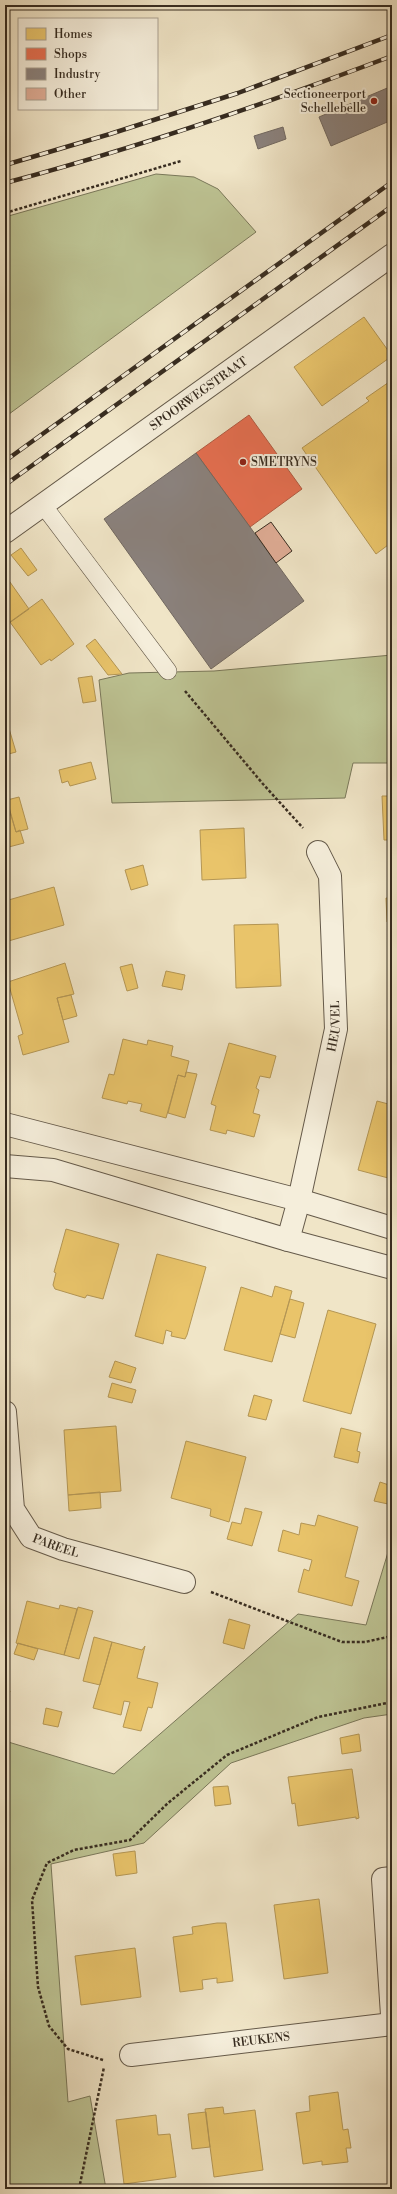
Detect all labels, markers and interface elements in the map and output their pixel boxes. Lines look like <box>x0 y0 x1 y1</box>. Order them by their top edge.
legend <box>18 18 158 110</box>
text: Homes <box>54 27 92 42</box>
text: Shops <box>54 47 87 62</box>
text: Industry <box>54 67 101 82</box>
text: Other <box>54 87 86 102</box>
place label: Sectioneerport Schellebelle <box>284 87 367 116</box>
marker: Sectioneerport Schellebelle <box>369 96 379 106</box>
street label: SPOORWEGSTRAAT <box>147 353 251 434</box>
place label: SMETRYNS <box>251 455 317 470</box>
marker: SMETRYNS <box>238 457 248 467</box>
street label: HEUVEL <box>324 1000 344 1053</box>
street label: PAREEL <box>31 1531 81 1561</box>
street label: REUKENS <box>231 2029 291 2050</box>

